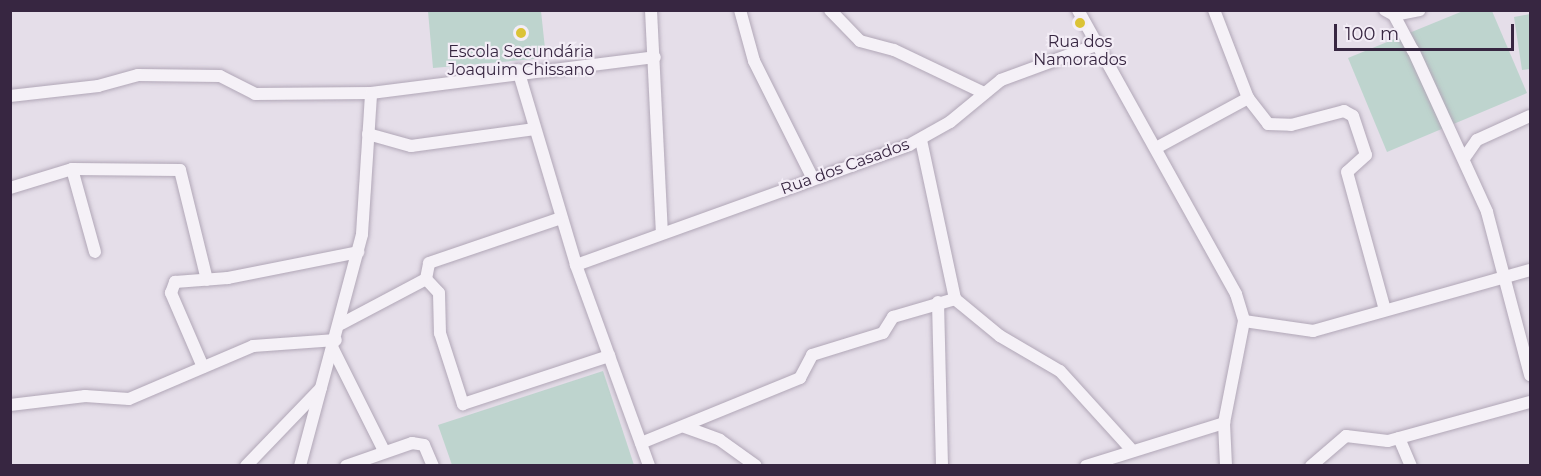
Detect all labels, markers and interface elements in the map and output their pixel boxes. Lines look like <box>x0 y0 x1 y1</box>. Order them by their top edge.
scale bar <box>1337 12 1517 50</box>
marker: Rua dos Namorados <box>1073 16 1087 30</box>
text: 100 m <box>1345 23 1399 45</box>
marker: Escola Secundária Joaquim Chissano <box>514 26 528 40</box>
place label: Rua dos Namorados <box>1033 32 1127 70</box>
place label: Escola Secundária Joaquim Chissano <box>448 42 594 80</box>
street label: Rua dos Casados <box>778 135 912 199</box>

